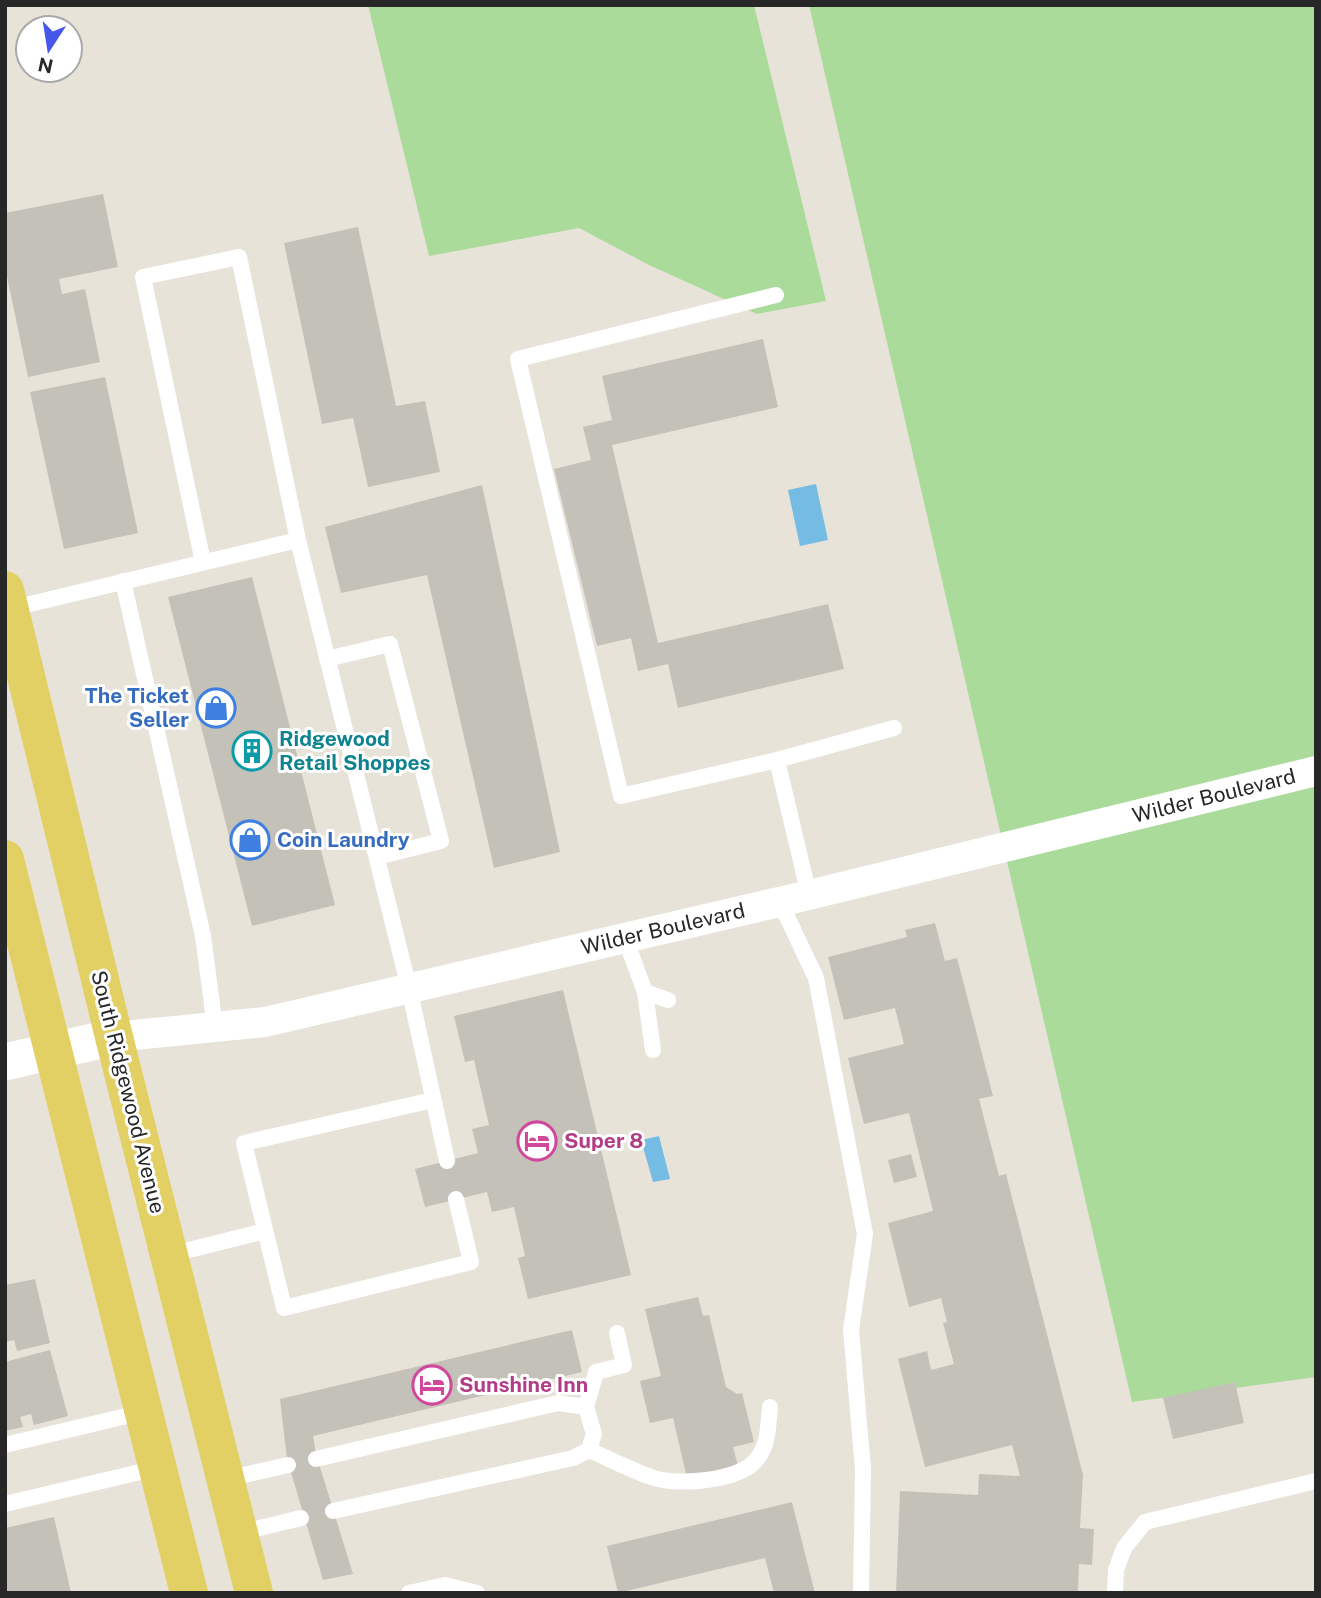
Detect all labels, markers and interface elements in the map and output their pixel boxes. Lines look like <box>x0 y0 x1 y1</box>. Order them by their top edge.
north arrow <box>14 14 84 84</box>
text: N <box>36 53 55 78</box>
place label: The Ticket Seller <box>85 683 189 732</box>
shop icon: The Ticket Seller <box>195 687 237 729</box>
place label: Ridgewood Retail Shoppes <box>279 726 431 775</box>
building icon: Ridgewood Retail Shoppes <box>231 730 273 772</box>
street label: Wilder Boulevard <box>1130 763 1298 828</box>
shop icon: Coin Laundry <box>229 819 271 861</box>
place label: Coin Laundry <box>277 827 410 852</box>
street label: Wilder Boulevard <box>579 898 747 960</box>
street label: South Ridgewood Avenue <box>86 968 171 1216</box>
hotel icon: Super 8 <box>516 1120 558 1162</box>
place label: Super 8 <box>564 1128 643 1153</box>
hotel icon: Sunshine Inn <box>411 1364 453 1406</box>
place label: Sunshine Inn <box>459 1372 588 1397</box>

